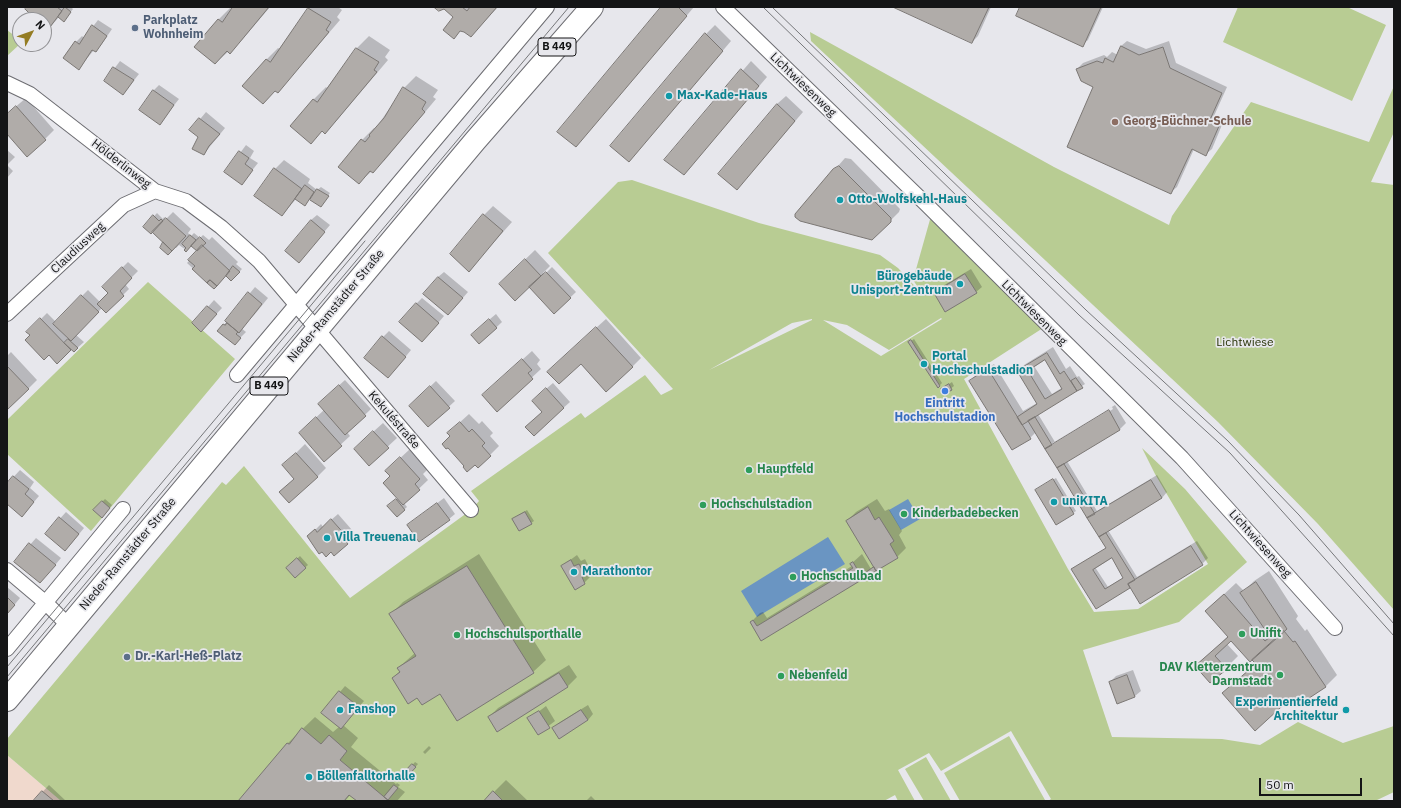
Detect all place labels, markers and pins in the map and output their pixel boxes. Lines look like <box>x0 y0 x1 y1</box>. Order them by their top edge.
place label: Parkplatz Wohnheim <box>143 14 204 42</box>
marker: Parkplatz Wohnheim <box>130 23 140 33</box>
place label: Max-Kade-Haus <box>677 89 768 103</box>
marker: Max-Kade-Haus <box>664 91 674 101</box>
place label: Georg-Büchner-Schule <box>1123 115 1252 129</box>
marker: Georg-Büchner-Schule <box>1110 117 1120 127</box>
place label: Otto-Wolfskehl-Haus <box>848 193 967 207</box>
marker: Otto-Wolfskehl-Haus <box>835 195 845 205</box>
place label: Bürogebäude Unisport-Zentrum <box>851 270 952 298</box>
marker: Bürogebäude Unisport-Zentrum <box>955 279 965 289</box>
place label: Portal Hochschulstadion <box>932 350 1033 378</box>
marker: Portal Hochschulstadion <box>919 359 929 369</box>
marker: Eintritt Hochschulstadion <box>940 386 950 396</box>
place label: Eintritt Hochschulstadion <box>894 397 996 425</box>
place label: Hauptfeld <box>757 463 813 477</box>
marker: Hauptfeld <box>744 465 754 475</box>
place label: uniKITA <box>1062 495 1108 509</box>
marker: uniKITA <box>1049 497 1059 507</box>
place label: Hochschulstadion <box>711 498 812 512</box>
marker: Hochschulstadion <box>698 500 708 510</box>
place label: Kinderbadebecken <box>912 507 1019 521</box>
marker: Kinderbadebecken <box>899 509 909 519</box>
place label: Villa Treuenau <box>335 531 416 545</box>
marker: Villa Treuenau <box>322 533 332 543</box>
place label: Marathontor <box>582 565 652 579</box>
marker: Marathontor <box>569 567 579 577</box>
place label: Hochschulbad <box>801 570 881 584</box>
marker: Hochschulbad <box>788 572 798 582</box>
place label: Unifit <box>1250 627 1281 641</box>
place label: Hochschulsporthalle <box>465 628 582 642</box>
marker: Unifit <box>1237 629 1247 639</box>
marker: Hochschulsporthalle <box>452 630 462 640</box>
place label: Dr.-Karl-Heß-Platz <box>135 650 242 664</box>
marker: Dr.-Karl-Heß-Platz <box>122 652 132 662</box>
place label: DAV Kletterzentrum Darmstadt <box>1159 661 1272 689</box>
place label: Nebenfeld <box>789 669 848 683</box>
marker: DAV Kletterzentrum Darmstadt <box>1275 670 1285 680</box>
marker: Nebenfeld <box>776 671 786 681</box>
place label: Experimentierfeld Architektur <box>1235 696 1338 724</box>
place label: Fanshop <box>348 703 396 717</box>
marker: Fanshop <box>335 705 345 715</box>
marker: Experimentierfeld Architektur <box>1341 705 1351 715</box>
place label: Böllenfalltorhalle <box>317 770 415 784</box>
marker: Böllenfalltorhalle <box>304 772 314 782</box>

